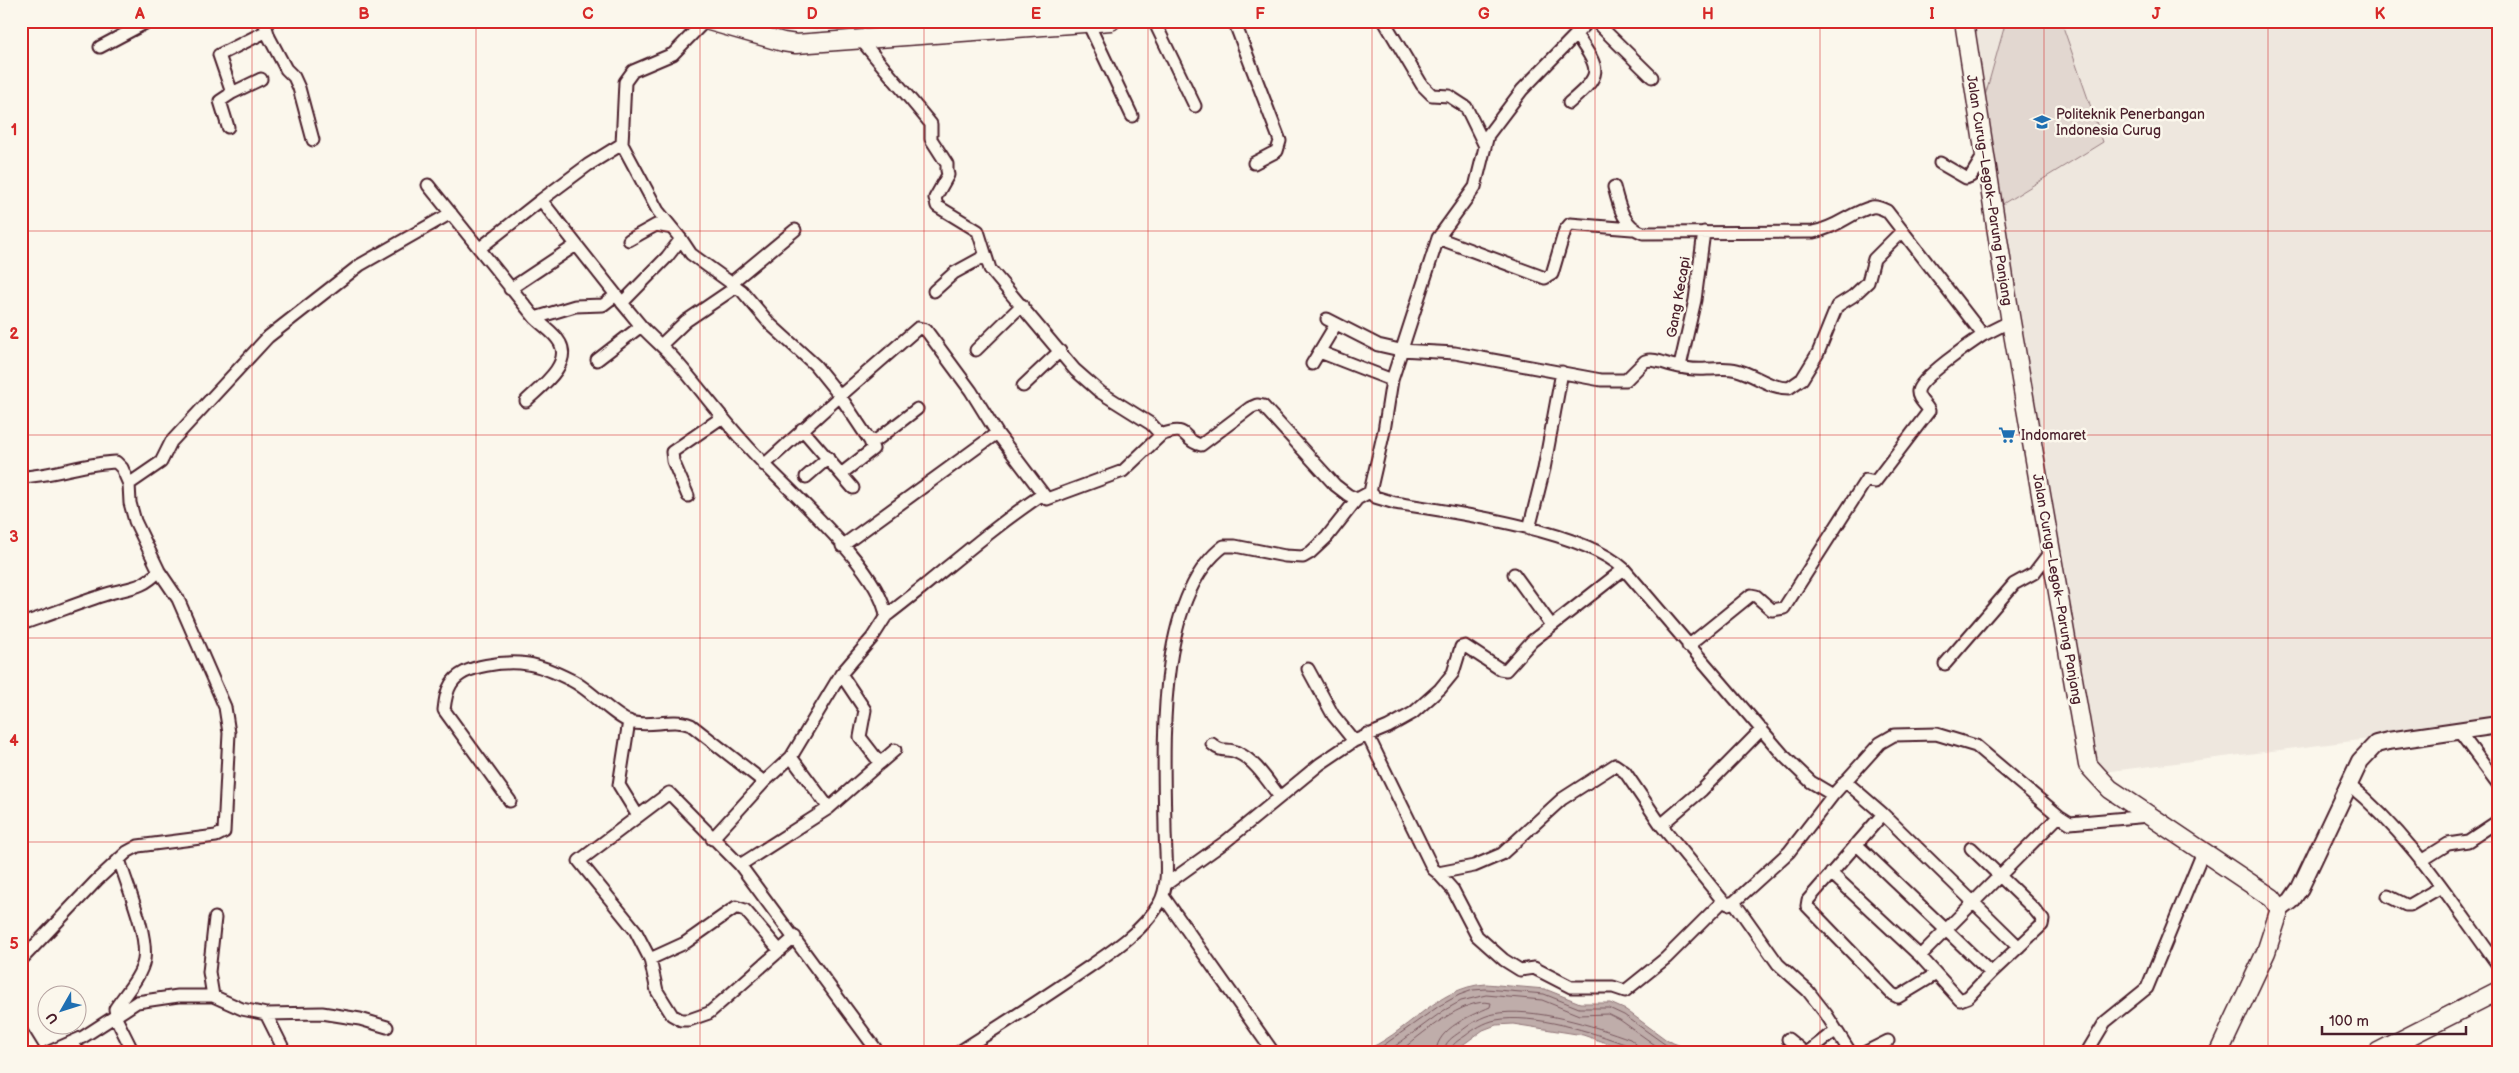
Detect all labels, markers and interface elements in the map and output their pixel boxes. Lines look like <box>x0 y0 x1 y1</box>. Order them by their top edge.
text: A <box>134 5 145 24</box>
text: B <box>358 5 370 24</box>
text: C <box>582 5 594 24</box>
text: D <box>806 5 818 24</box>
text: E <box>1031 5 1041 24</box>
text: F <box>1255 5 1265 24</box>
text: G <box>1478 5 1490 24</box>
text: H <box>1702 5 1714 24</box>
text: I <box>1929 5 1935 24</box>
text: J <box>2152 5 2161 24</box>
text: K <box>2375 5 2386 24</box>
street label: Jalan Curug–Legok–Parung Panjang <box>1963 73 2016 307</box>
place label: Politeknik Penerbangan Indonesia Curug <box>2056 106 2205 139</box>
school or university icon: Politeknik Penerbangan Indonesia Curug <box>2032 112 2052 132</box>
text: 1 <box>11 121 17 140</box>
street label: Gang Kecapi <box>1663 255 1694 339</box>
text: 2 <box>9 325 19 344</box>
supermarket icon: Indomaret <box>1997 425 2017 445</box>
place label: Indomaret <box>2021 427 2087 444</box>
street label: Jalan Curug–Legok–Parung Panjang <box>2029 473 2086 706</box>
text: 3 <box>9 528 19 547</box>
text: 4 <box>9 732 19 751</box>
text: 5 <box>9 935 19 954</box>
north arrow <box>38 986 88 1036</box>
scale bar <box>2322 1003 2465 1035</box>
text: U <box>43 1009 62 1027</box>
text: 100 m <box>2329 1012 2369 1031</box>

